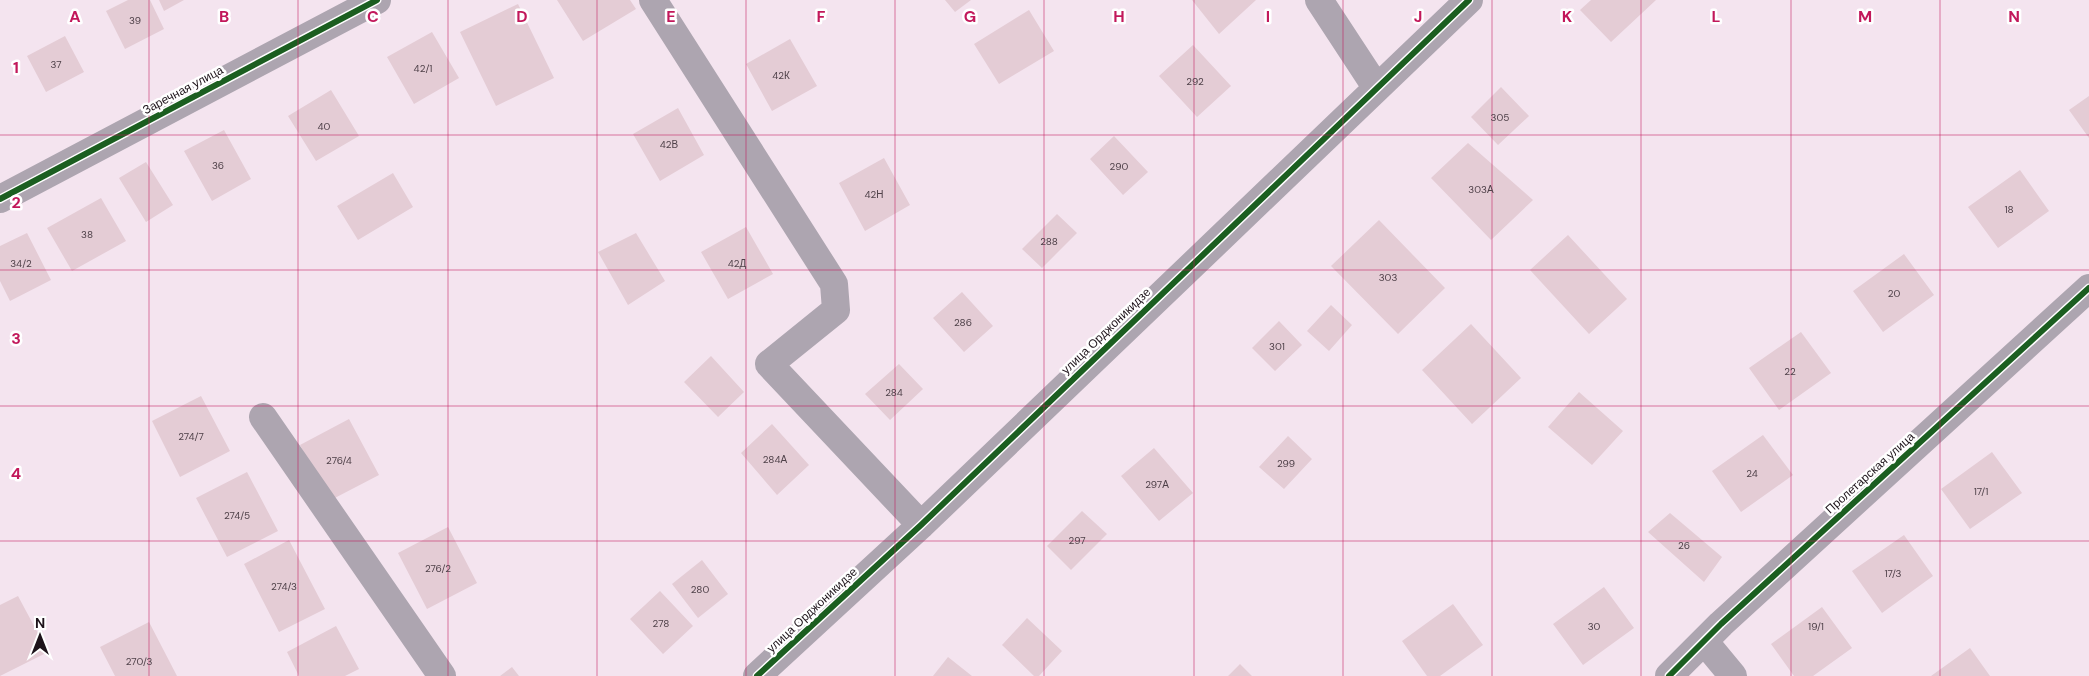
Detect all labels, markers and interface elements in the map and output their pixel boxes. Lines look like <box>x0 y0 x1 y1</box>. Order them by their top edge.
text: A <box>69 6 81 27</box>
text: B <box>219 6 229 27</box>
text: C <box>367 6 379 27</box>
text: D <box>516 6 528 27</box>
text: E <box>666 6 676 27</box>
text: F <box>817 6 826 27</box>
text: G <box>964 6 976 27</box>
text: H <box>1113 6 1125 27</box>
text: I <box>1266 6 1270 27</box>
text: J <box>1414 6 1422 27</box>
text: K <box>1562 6 1573 27</box>
text: L <box>1712 6 1721 27</box>
text: M <box>1858 6 1872 27</box>
text: N <box>2008 6 2020 27</box>
house number: 39 <box>129 14 141 27</box>
text: 1 <box>13 57 19 78</box>
house number: 37 <box>50 58 62 71</box>
street label: Заречная улица <box>140 62 226 118</box>
house number: 42/1 <box>414 62 432 75</box>
house number: 42К <box>772 69 790 82</box>
house number: 292 <box>1186 75 1204 88</box>
house number: 305 <box>1491 111 1509 124</box>
house number: 40 <box>318 120 331 133</box>
house number: 42В <box>660 138 679 151</box>
house number: 36 <box>212 159 224 172</box>
house number: 290 <box>1110 160 1129 173</box>
house number: 303А <box>1468 183 1494 196</box>
house number: 42Н <box>864 188 884 201</box>
text: 2 <box>11 192 21 213</box>
house number: 18 <box>2004 203 2014 216</box>
house number: 38 <box>81 228 93 241</box>
house number: 288 <box>1040 235 1058 248</box>
house number: 34/2 <box>10 257 32 270</box>
house number: 42Д <box>728 257 747 270</box>
house number: 303 <box>1379 271 1397 284</box>
street label: улица Орджоникидзе <box>1058 284 1154 378</box>
house number: 20 <box>1888 287 1900 300</box>
house number: 286 <box>954 316 972 329</box>
text: 3 <box>11 328 21 349</box>
house number: 301 <box>1269 340 1285 353</box>
house number: 22 <box>1784 365 1796 378</box>
house number: 284 <box>885 386 903 399</box>
street label: Пролетарская улица <box>1822 429 1918 517</box>
house number: 274/7 <box>178 430 204 443</box>
house number: 284А <box>763 453 788 466</box>
house number: 276/4 <box>326 454 352 467</box>
house number: 299 <box>1277 457 1295 470</box>
text: 4 <box>11 463 21 484</box>
house number: 24 <box>1746 467 1758 480</box>
house number: 297А <box>1145 478 1169 491</box>
house number: 17/1 <box>1974 485 1988 498</box>
house number: 274/5 <box>224 509 250 522</box>
house number: 297 <box>1068 534 1086 547</box>
house number: 26 <box>1678 539 1690 552</box>
house number: 276/2 <box>425 562 451 575</box>
street label: улица Орджоникидзе <box>763 564 861 656</box>
house number: 17/3 <box>1884 567 1902 580</box>
house number: 274/3 <box>271 580 297 593</box>
house number: 280 <box>691 583 709 596</box>
north arrow <box>15 611 65 661</box>
text: N <box>35 614 45 632</box>
house number: 278 <box>653 617 669 630</box>
house number: 30 <box>1588 620 1601 633</box>
house number: 19/1 <box>1808 620 1824 633</box>
house number: 270/3 <box>126 655 152 668</box>

